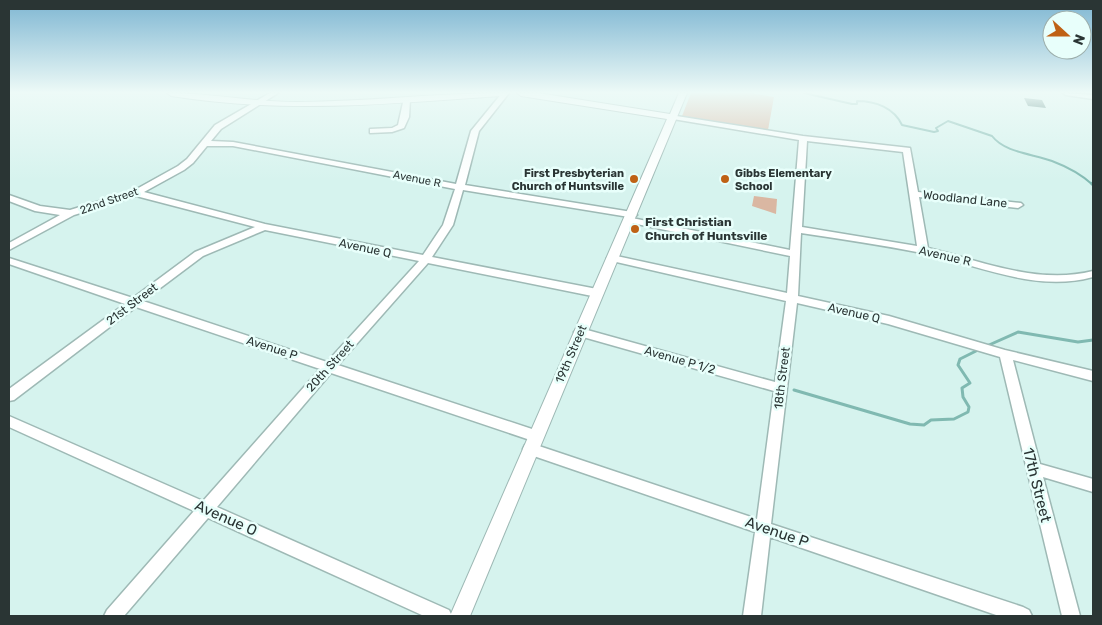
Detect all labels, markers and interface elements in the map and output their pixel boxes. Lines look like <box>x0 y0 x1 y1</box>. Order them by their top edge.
north arrow <box>1042 10 1092 60</box>
text: N <box>1069 32 1088 47</box>
place label: First Presbyterian Church of Huntsville <box>512 167 624 193</box>
place label: Gibbs Elementary School <box>735 167 832 193</box>
street label: Avenue R <box>392 168 442 190</box>
marker: First Presbyterian Church of Huntsville <box>628 173 640 185</box>
marker: Gibbs Elementary School <box>719 173 731 185</box>
street label: 22nd Street <box>78 185 140 217</box>
street label: Woodland Lane <box>922 188 1008 210</box>
place label: First Christian Church of Huntsville <box>645 215 768 243</box>
marker: First Christian Church of Huntsville <box>629 223 641 235</box>
street label: Avenue Q <box>338 236 392 260</box>
street label: Avenue R <box>918 243 972 269</box>
street label: 21st Street <box>104 280 161 328</box>
street label: Avenue Q <box>827 300 881 326</box>
street label: 19th Street <box>552 323 590 385</box>
street label: Avenue P <box>245 333 299 363</box>
street label: 20th Street <box>303 337 357 395</box>
street label: Avenue P 1/2 <box>643 343 717 377</box>
street label: 18th Street <box>771 346 793 410</box>
street label: 17th Street <box>1019 446 1055 524</box>
street label: Avenue O <box>192 496 260 540</box>
street label: Avenue P <box>743 513 811 551</box>

